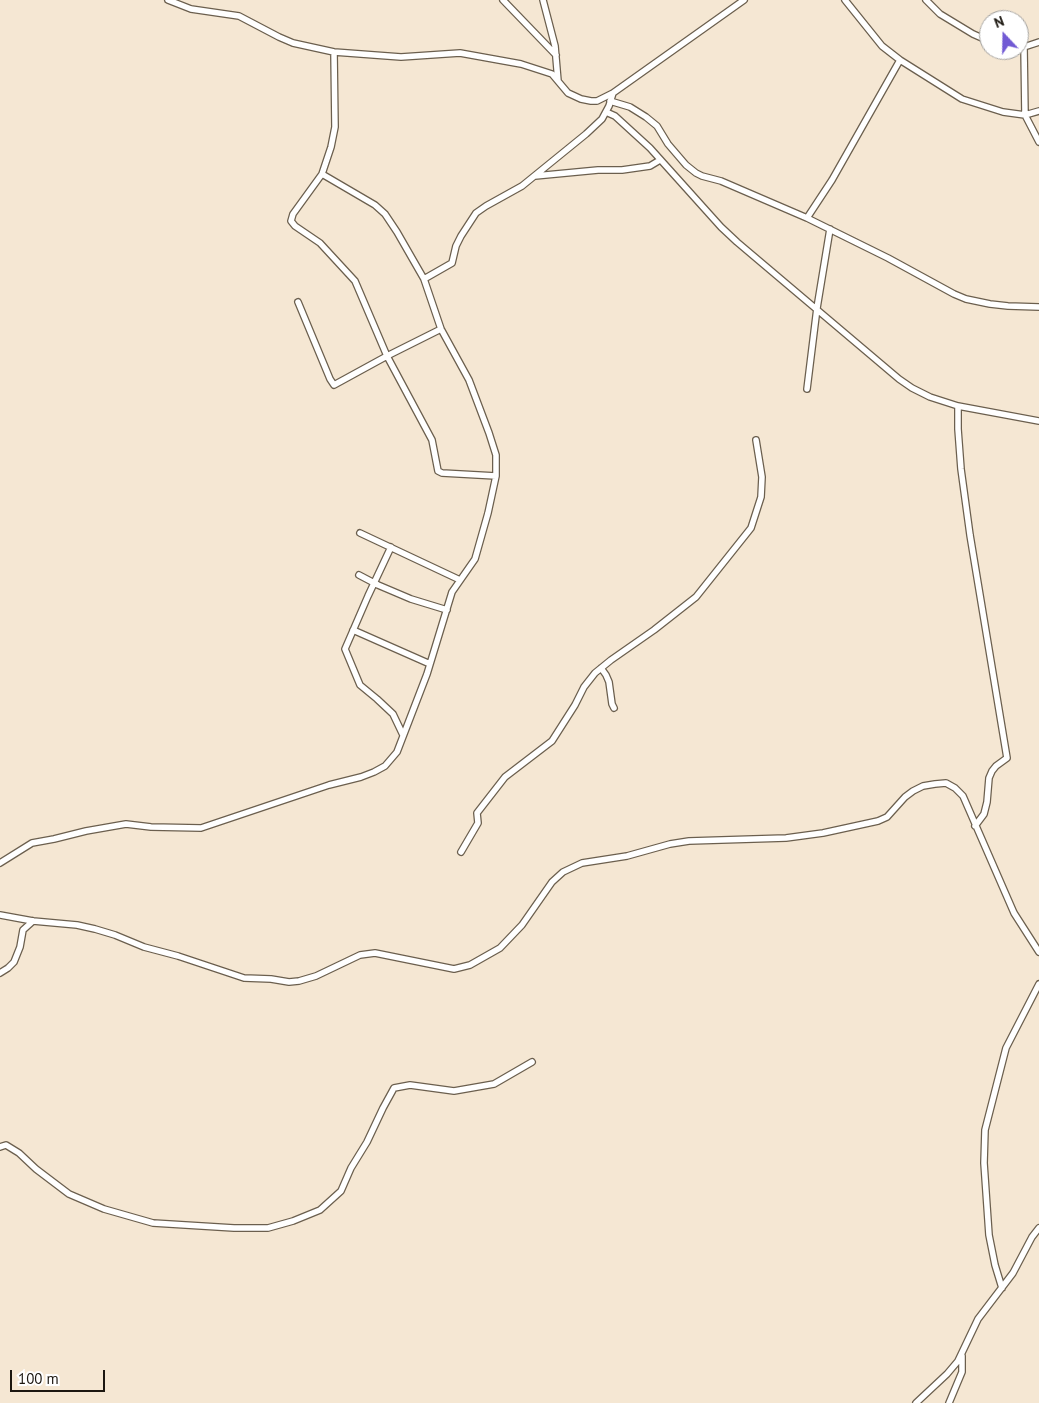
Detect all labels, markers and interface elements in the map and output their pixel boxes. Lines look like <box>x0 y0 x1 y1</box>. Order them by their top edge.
north arrow <box>979 10 1029 60</box>
text: N <box>991 12 1006 32</box>
scale bar <box>12 1360 108 1392</box>
text: 100 m <box>18 1369 59 1388</box>

